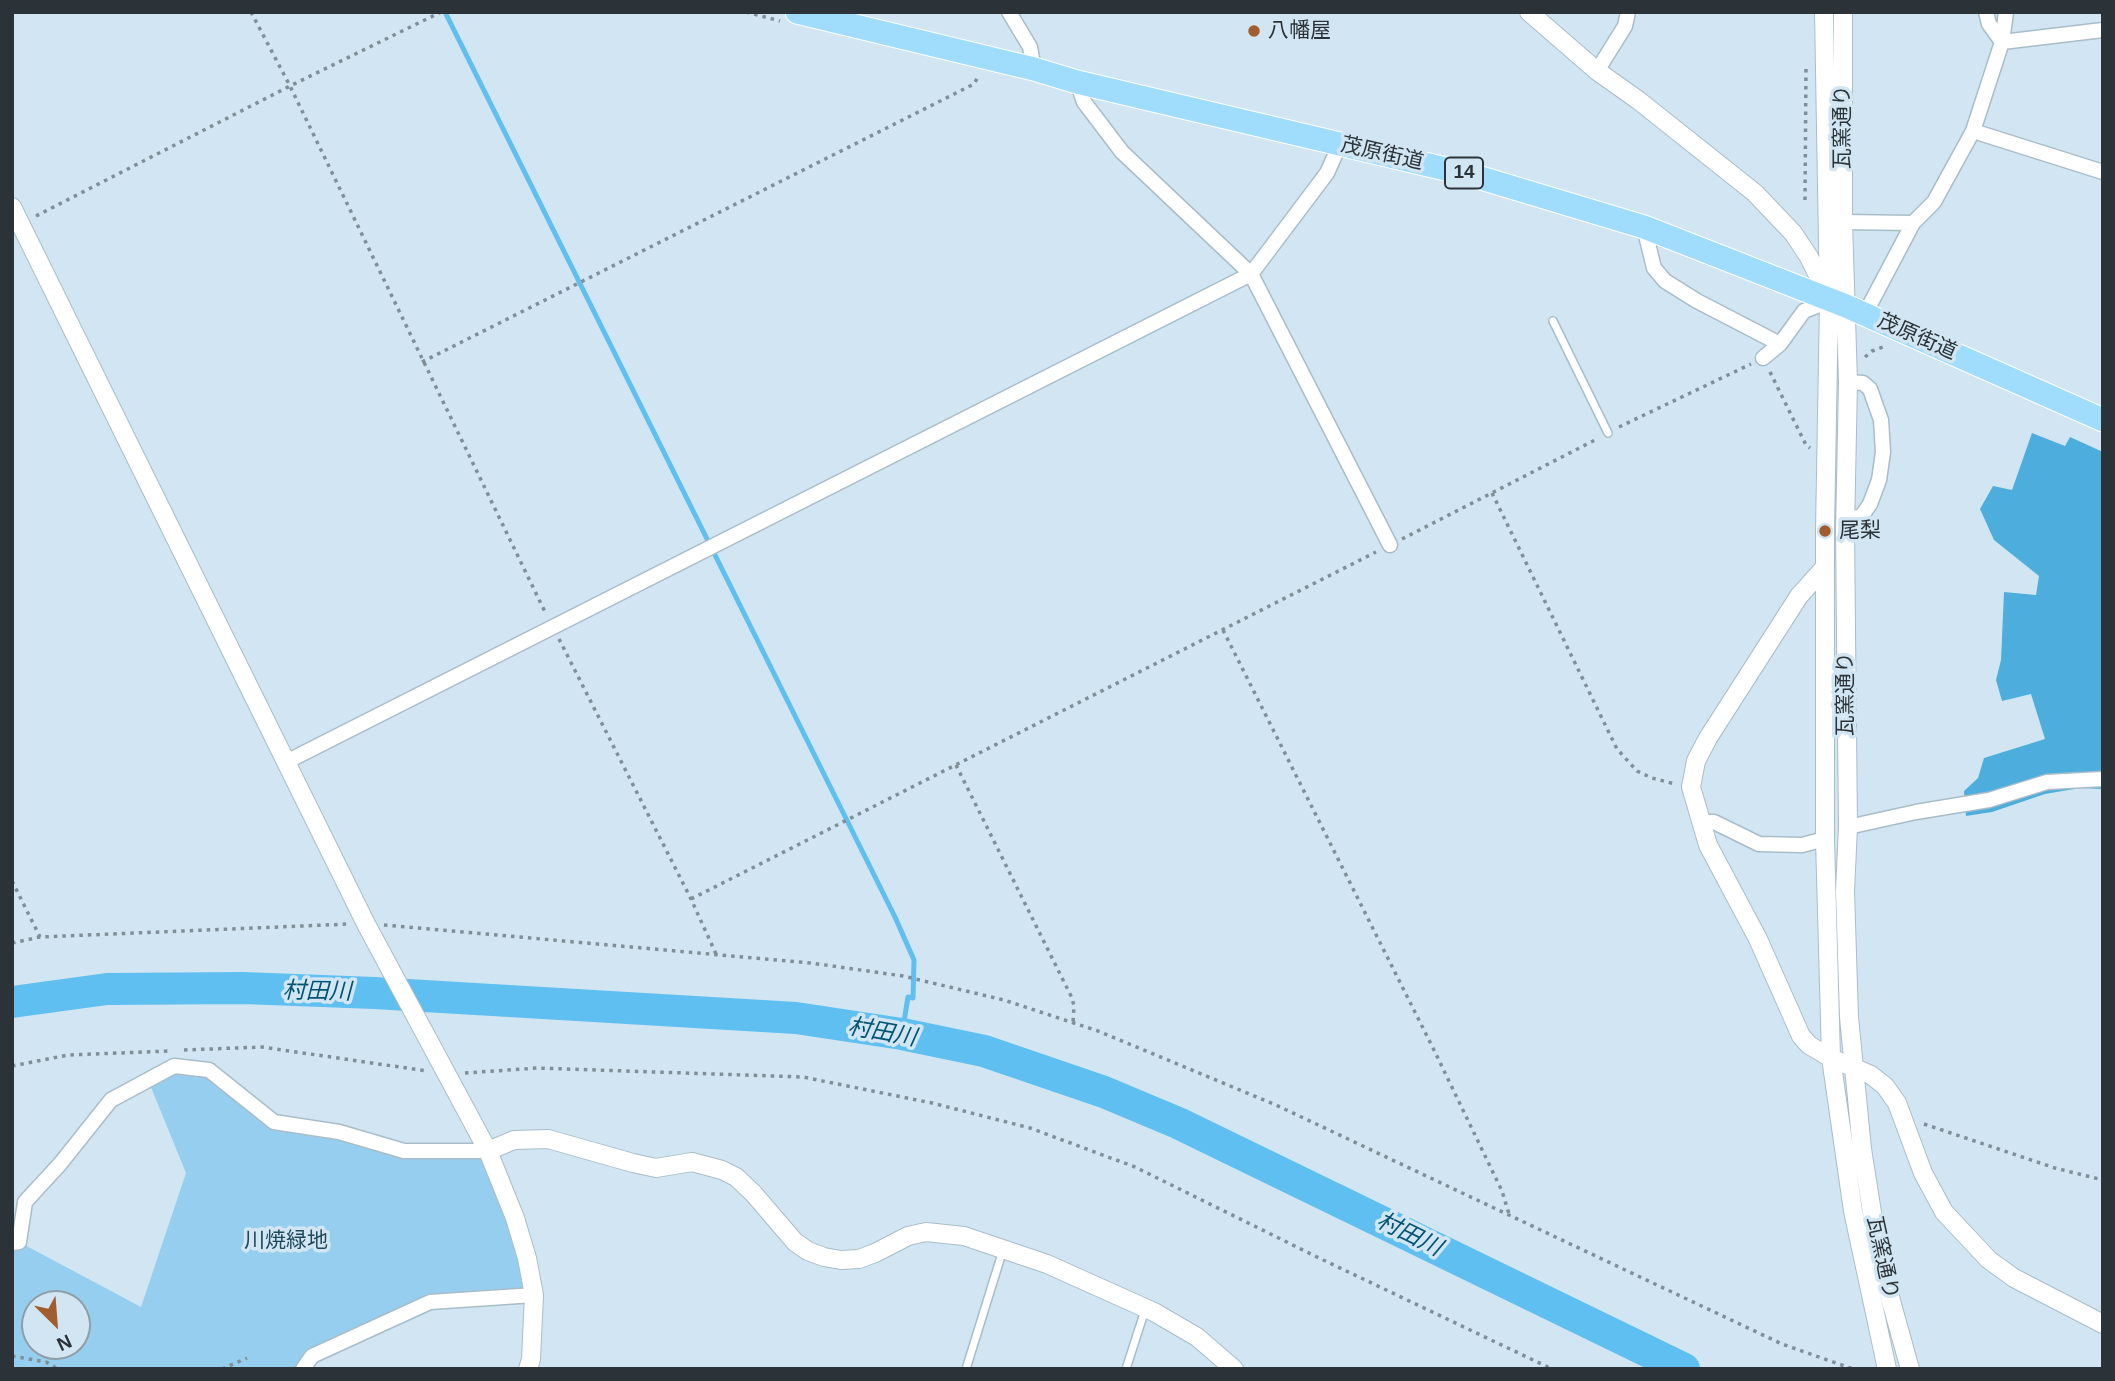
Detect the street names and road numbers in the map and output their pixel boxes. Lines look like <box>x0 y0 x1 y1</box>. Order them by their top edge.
street label: 瓦窯通り <box>1830 85 1856 169</box>
street label: 茂原街道 <box>1338 132 1426 176</box>
road number: 14 <box>1445 158 1483 188</box>
street label: 茂原街道 <box>1874 308 1960 366</box>
street label: 瓦窯通り <box>1833 652 1859 736</box>
street label: 瓦窯通り <box>1861 1214 1903 1302</box>

